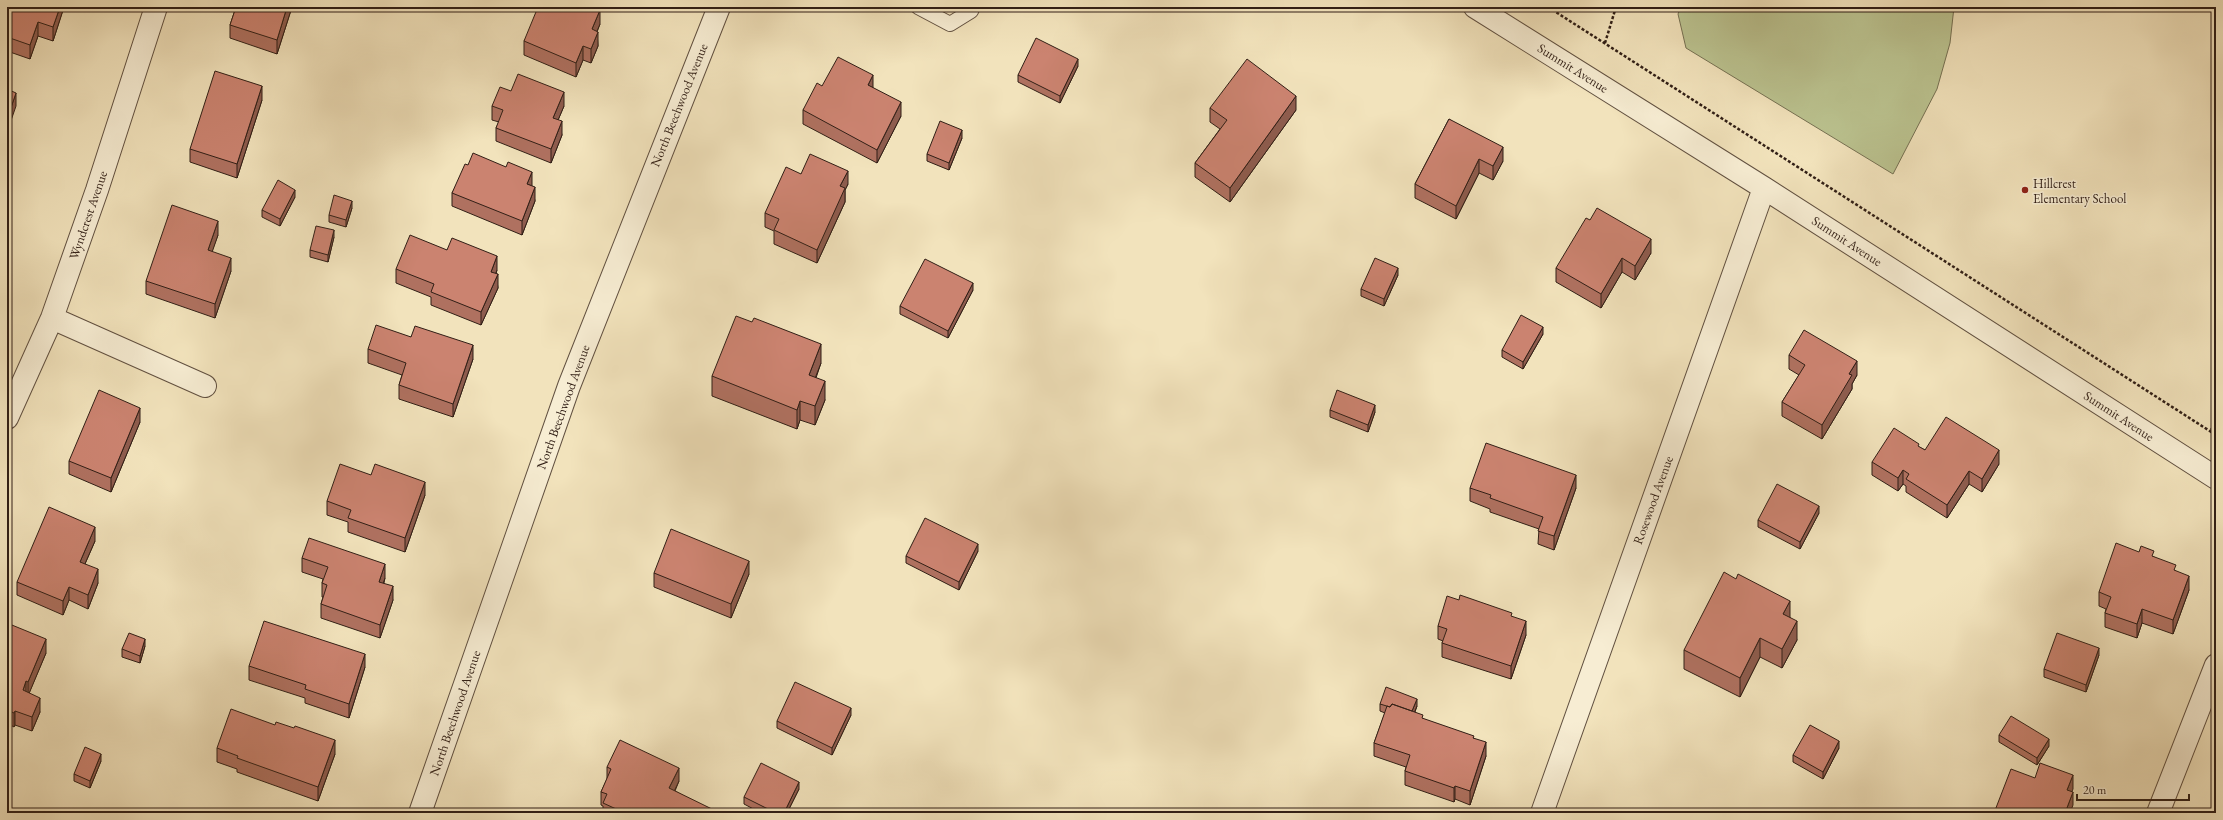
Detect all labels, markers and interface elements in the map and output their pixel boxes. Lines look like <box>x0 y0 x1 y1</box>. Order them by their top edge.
street label: Summit Avenue <box>1534 40 1612 96</box>
street label: North Beechwood Avenue <box>646 41 712 169</box>
street label: Wyndcrest Avenue <box>65 169 111 261</box>
place label: Hillcrest Elementary School <box>2033 175 2126 207</box>
marker: Hillcrest Elementary School <box>2020 185 2030 195</box>
street label: Summit Avenue <box>1809 212 1885 270</box>
street label: North Beechwood Avenue <box>533 342 593 472</box>
street label: Summit Avenue <box>2081 387 2157 445</box>
street label: Rosewood Avenue <box>1629 453 1677 547</box>
street label: North Beechwood Avenue <box>426 648 484 778</box>
scale bar <box>2077 776 2189 802</box>
text: 20 m <box>2083 782 2107 798</box>

